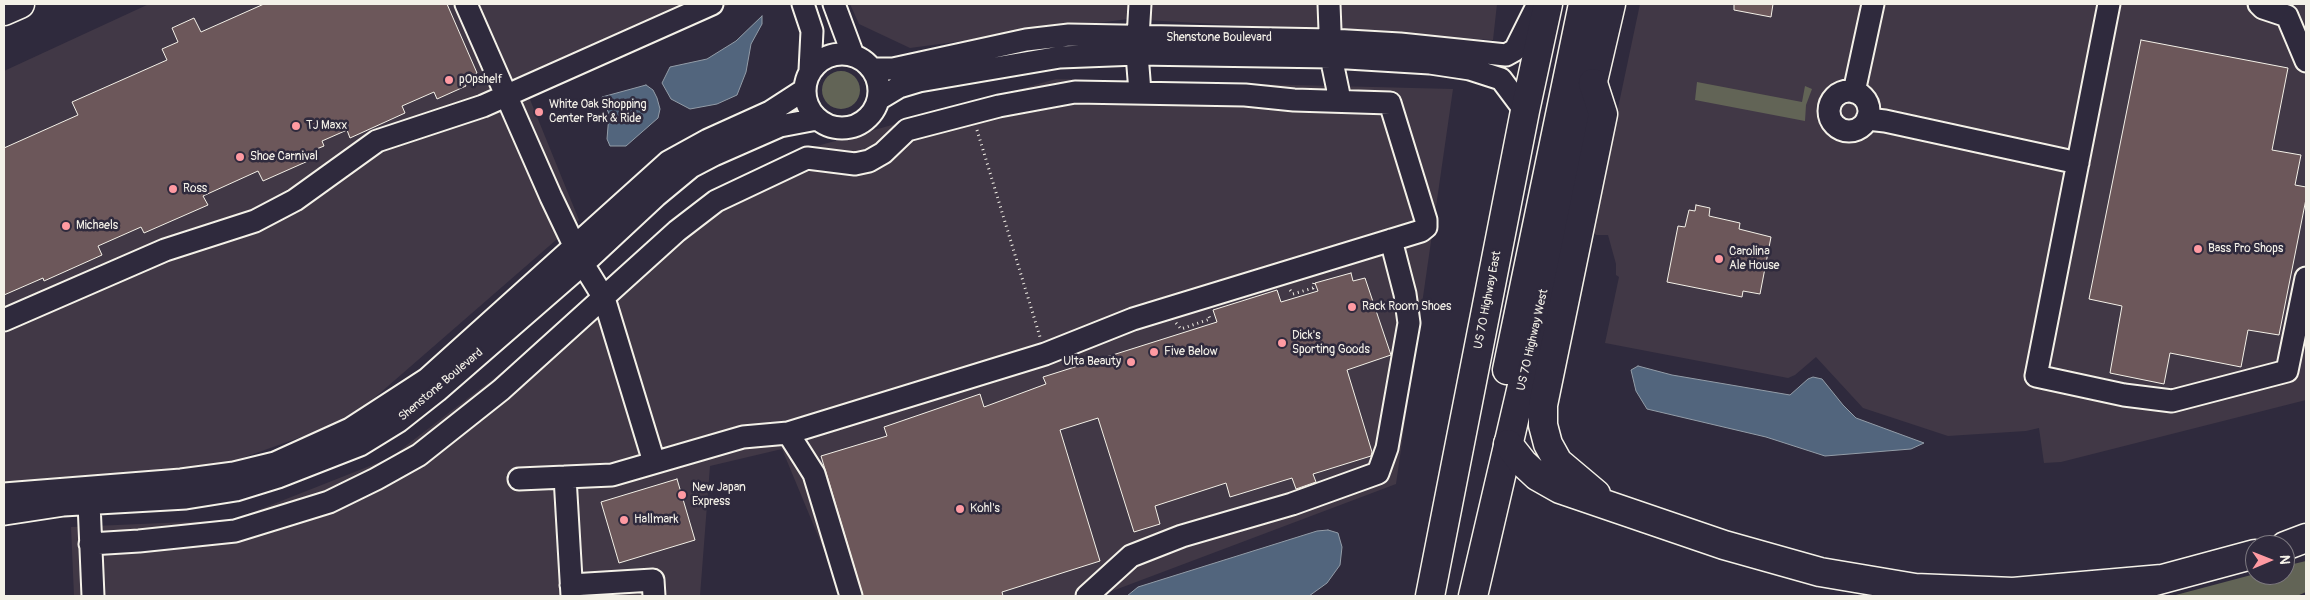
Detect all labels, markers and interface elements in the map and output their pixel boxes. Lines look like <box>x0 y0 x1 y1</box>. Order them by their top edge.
street label: Shenstone Boulevard <box>1166 31 1272 45</box>
place label: pOpshelf <box>459 73 503 87</box>
marker: pOpshelf <box>443 74 455 86</box>
place label: White Oak Shopping Center Park & Ride <box>549 98 647 126</box>
marker: White Oak Shopping Center Park & Ride <box>533 106 545 118</box>
place label: TJ Maxx <box>306 119 347 133</box>
marker: TJ Maxx <box>290 120 302 132</box>
place label: Shoe Carnival <box>250 150 318 164</box>
marker: Shoe Carnival <box>234 151 246 163</box>
place label: Ross <box>183 182 207 196</box>
marker: Ross <box>167 183 179 195</box>
place label: Michaels <box>76 219 118 233</box>
marker: Michaels <box>60 220 72 232</box>
place label: Bass Pro Shops <box>2208 242 2283 256</box>
marker: Bass Pro Shops <box>2192 243 2204 255</box>
place label: Carolina Ale House <box>1729 245 1780 273</box>
street label: US 70 Highway East <box>1471 250 1505 350</box>
marker: Carolina Ale House <box>1713 253 1725 265</box>
street label: US 70 Highway West <box>1514 288 1552 392</box>
place label: Rack Room Shoes <box>1362 300 1451 314</box>
marker: Rack Room Shoes <box>1346 301 1358 313</box>
place label: Dick's Sporting Goods <box>1292 329 1370 357</box>
marker: Dick's Sporting Goods <box>1276 337 1288 349</box>
place label: Five Below <box>1164 345 1218 359</box>
street label: Shenstone Boulevard <box>396 346 486 424</box>
marker: Five Below <box>1148 346 1160 358</box>
place label: Ulta Beauty <box>1063 355 1121 369</box>
marker: Ulta Beauty <box>1125 356 1137 368</box>
place label: New Japan Express <box>692 481 746 509</box>
marker: New Japan Express <box>676 489 688 501</box>
place label: Kohl's <box>970 502 1000 516</box>
marker: Kohl's <box>954 503 966 515</box>
place label: Hallmark <box>634 513 678 527</box>
marker: Hallmark <box>618 514 630 526</box>
north arrow <box>2245 535 2295 585</box>
text: N <box>2276 555 2293 565</box>

